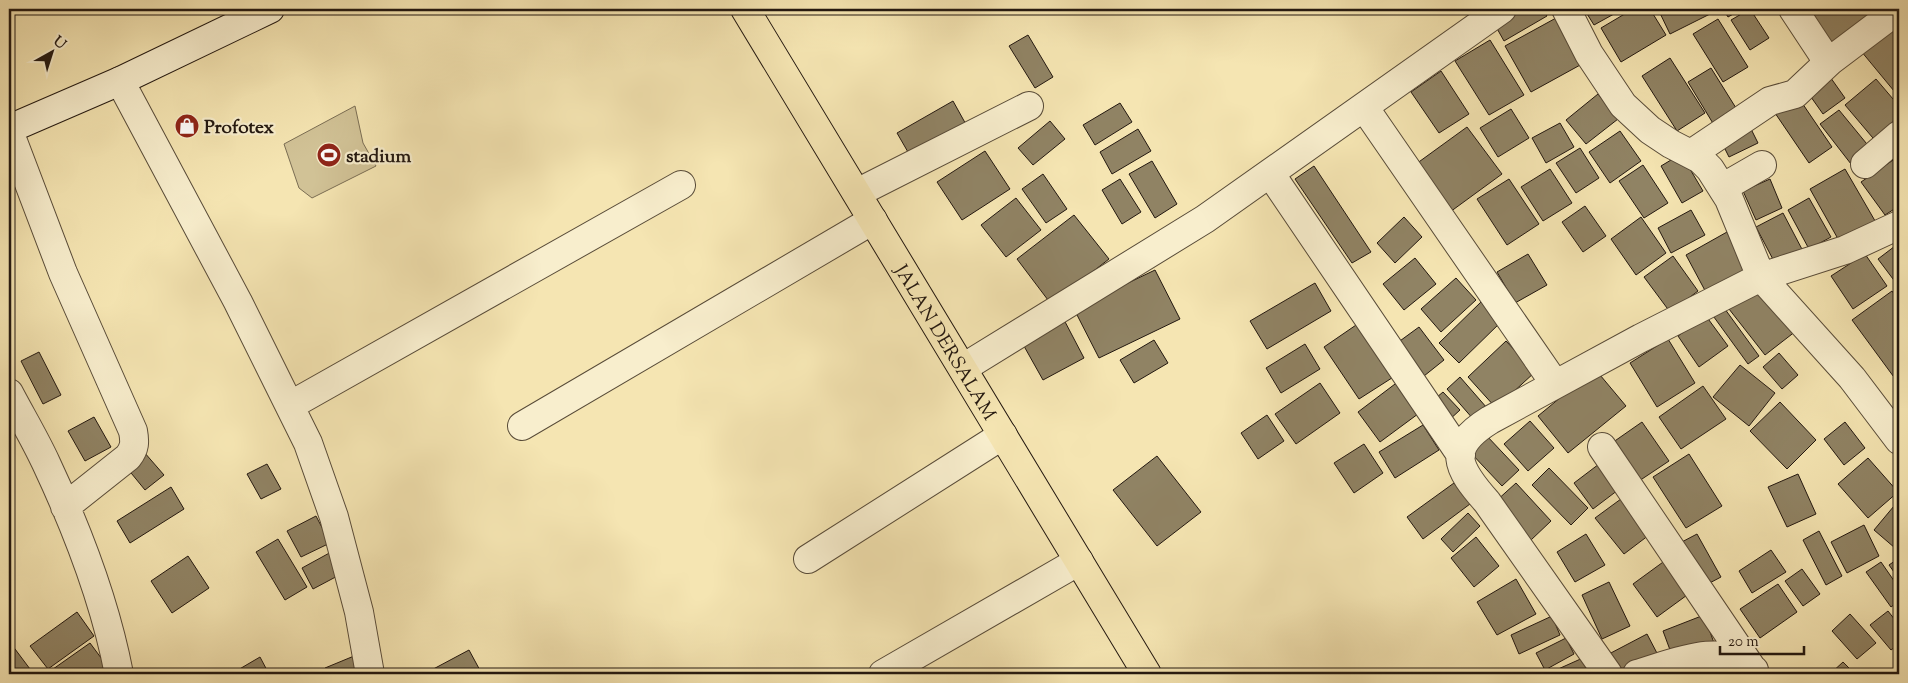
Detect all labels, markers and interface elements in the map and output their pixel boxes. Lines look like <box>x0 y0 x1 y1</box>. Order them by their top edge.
north arrow <box>28 28 78 78</box>
text: U <box>48 32 70 55</box>
shop icon: Profotex <box>174 113 200 139</box>
place label: Profotex <box>204 115 275 142</box>
sports icon: stadium <box>316 142 342 168</box>
place label: stadium <box>346 144 411 171</box>
street label: JALAN DERSALAM <box>886 259 1002 427</box>
scale bar <box>1720 623 1804 655</box>
text: 20 m <box>1728 632 1759 653</box>

